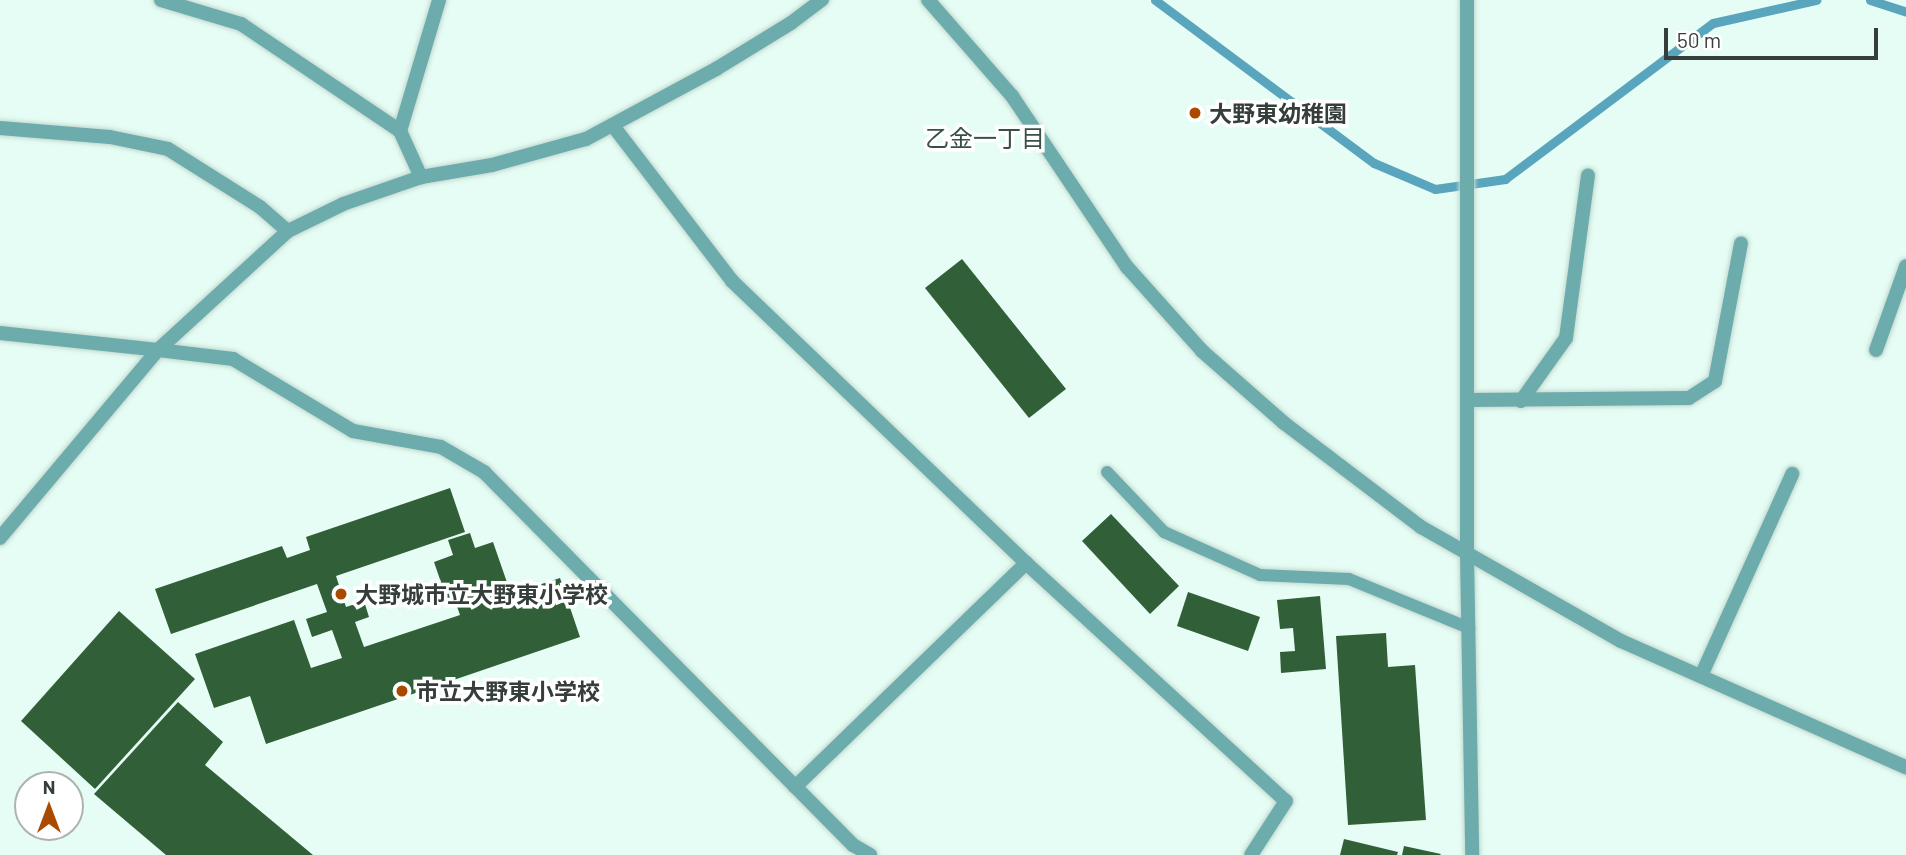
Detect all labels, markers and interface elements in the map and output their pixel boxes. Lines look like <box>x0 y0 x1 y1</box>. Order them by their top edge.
scale bar <box>1668 14 1882 58</box>
text: 50 m <box>1677 27 1721 52</box>
place label: 大野東幼稚園 <box>1209 99 1347 127</box>
marker: 大野東幼稚園 <box>1187 105 1203 121</box>
district label: 乙金一丁目 <box>925 124 1045 152</box>
place label: 大野城市立大野東小学校 <box>355 580 608 608</box>
marker: 大野城市立大野東小学校 <box>333 586 349 602</box>
place label: 市立大野東小学校 <box>416 677 600 705</box>
marker: 市立大野東小学校 <box>394 683 410 699</box>
north arrow <box>14 771 84 841</box>
text: N <box>43 775 55 798</box>

